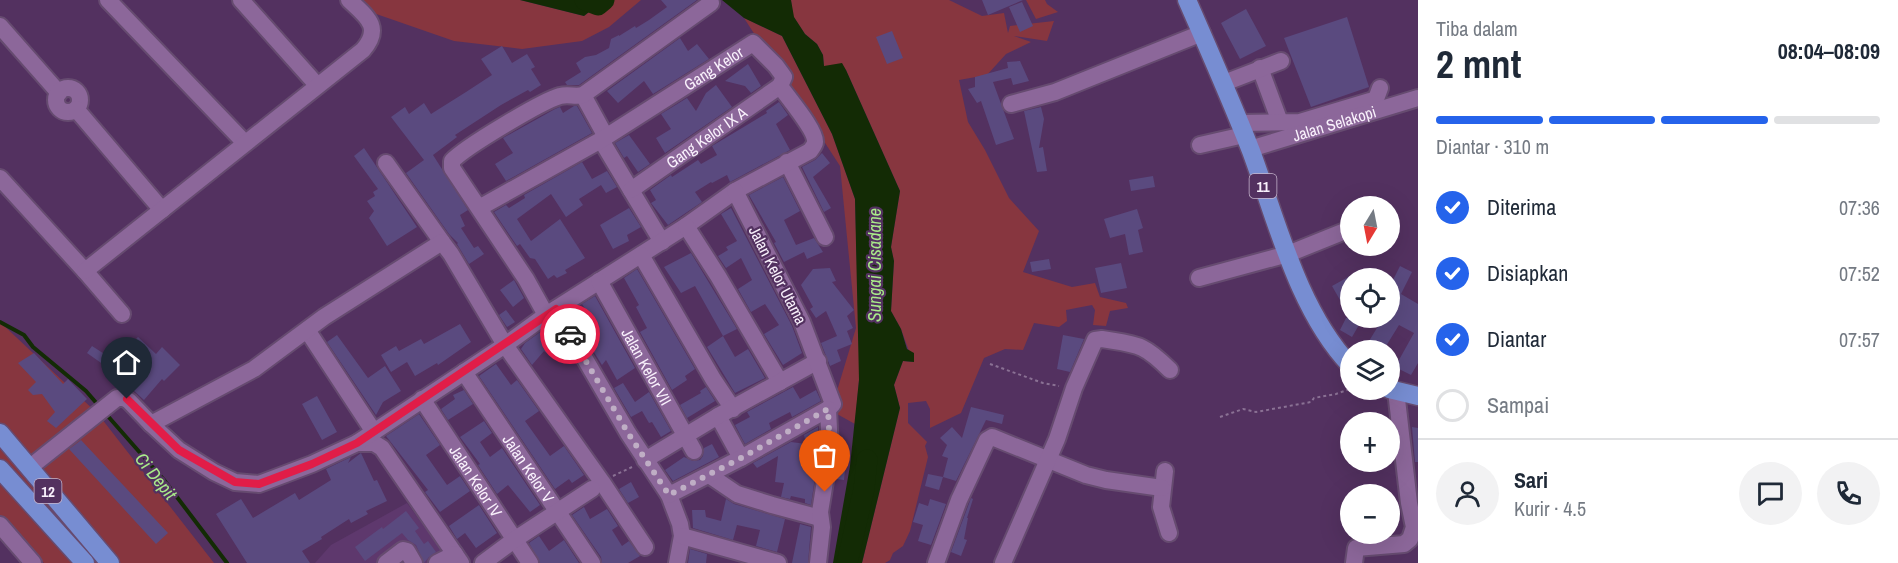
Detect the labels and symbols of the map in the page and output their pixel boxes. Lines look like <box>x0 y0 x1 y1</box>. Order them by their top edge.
street label: Gang Kelor <box>679 41 748 95</box>
street label: Jalan Selakopi <box>1290 100 1379 146</box>
street label: Gang Kelor IX A <box>662 101 752 173</box>
road number: 11 <box>1250 174 1276 198</box>
north arrow <box>1340 196 1400 256</box>
water label: Sungai Cisadane <box>862 208 887 322</box>
street label: Jalan Kelor Utama <box>744 222 813 329</box>
courier <box>540 304 600 364</box>
street label: Jalan Kelor VII <box>616 324 677 409</box>
pin <box>101 337 152 399</box>
street label: Jalan Kelor V <box>498 430 560 507</box>
pin <box>799 430 850 492</box>
street label: Jalan Kelor IV <box>444 441 508 521</box>
water label: Ci Depit <box>129 447 183 506</box>
road number: 12 <box>34 479 62 503</box>

